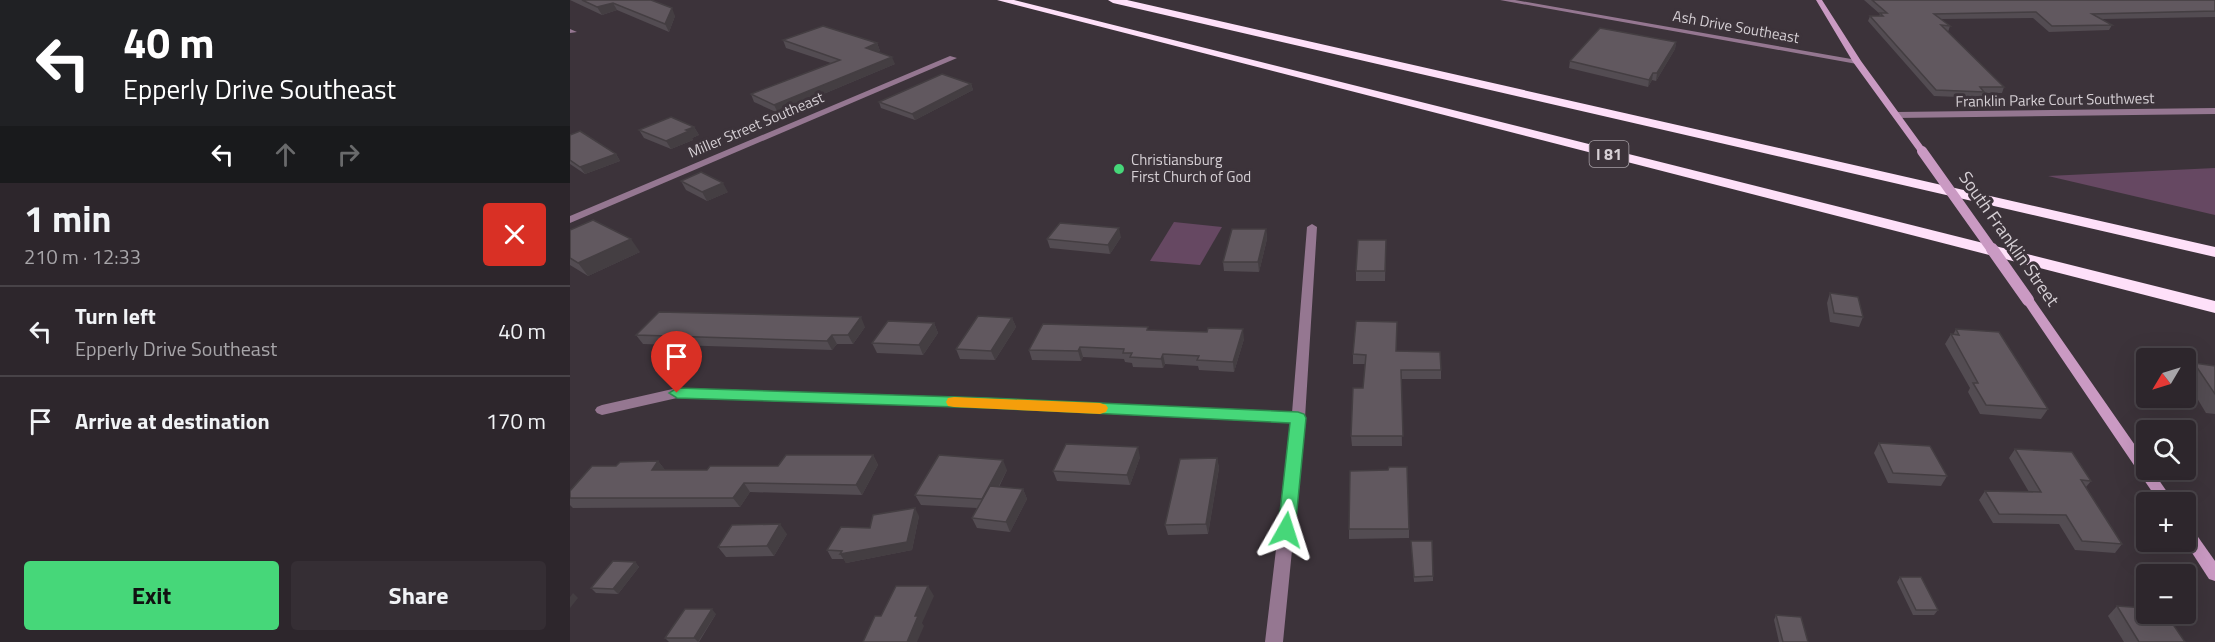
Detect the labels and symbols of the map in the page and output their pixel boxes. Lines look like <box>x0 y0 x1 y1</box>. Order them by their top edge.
street label: Ash Drive Southeast <box>1671 4 1802 49</box>
street label: Miller Street Southeast <box>684 85 828 164</box>
street label: Franklin Parke Court Southwest <box>1955 86 2155 113</box>
road number: I 81 <box>1590 141 1628 167</box>
place label: Christiansburg First Church of God <box>1131 148 1251 188</box>
marker: Christiansburg First Church of God <box>1112 162 1126 176</box>
street label: South Franklin Street <box>1953 166 2067 312</box>
pin <box>651 331 702 393</box>
north arrow <box>2136 348 2196 408</box>
position arrow <box>1254 498 1318 562</box>

